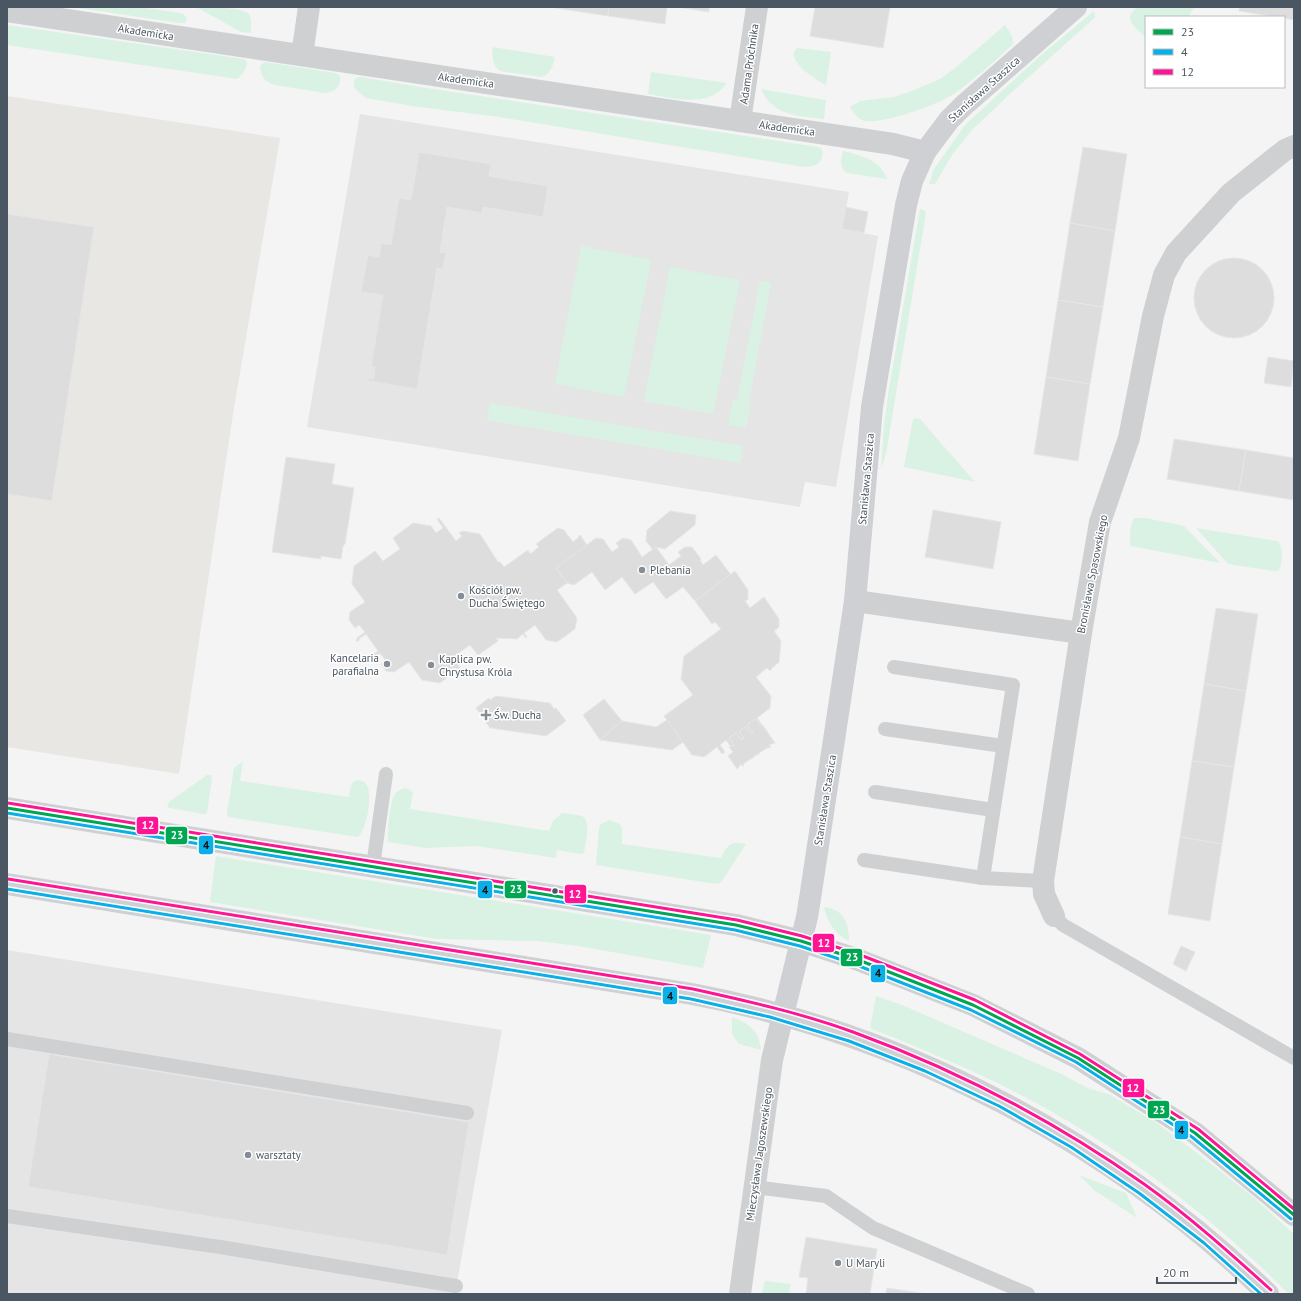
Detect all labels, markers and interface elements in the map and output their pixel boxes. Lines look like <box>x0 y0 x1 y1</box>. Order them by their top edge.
legend <box>1145 16 1285 88</box>
street label: Akademicka <box>117 21 175 43</box>
street label: Adama Próchnika <box>736 23 762 105</box>
text: 23 <box>1181 24 1194 39</box>
text: 4 <box>1181 44 1188 59</box>
street label: Stanisława Staszica <box>945 53 1023 125</box>
text: 12 <box>1181 64 1194 79</box>
street label: Akademicka <box>437 69 495 91</box>
street label: Akademicka <box>758 117 816 139</box>
street label: Stanisława Staszica <box>855 433 877 525</box>
street label: Bronisława Spasowskiego <box>1074 513 1110 635</box>
place label: Plebania <box>650 563 691 577</box>
marker: Plebania <box>637 565 647 575</box>
place label: Kościół pw. Ducha Świętego <box>469 583 545 610</box>
marker: Kościół pw. Ducha Świętego <box>456 591 466 601</box>
place label: Kancelaria parafialna <box>330 651 379 678</box>
place label: Kaplica pw. Chrystusa Króla <box>439 652 512 679</box>
marker: Kancelaria parafialna <box>382 659 392 669</box>
marker: Kaplica pw. Chrystusa Króla <box>426 660 436 670</box>
place label: Św. Ducha <box>494 708 541 722</box>
marker: Św. Ducha <box>481 710 491 720</box>
street label: Stanisława Staszica <box>811 754 839 846</box>
line badge: 12 <box>136 816 159 835</box>
text: 12 <box>142 818 154 832</box>
line badge: 23 <box>165 826 188 845</box>
text: 23 <box>171 828 183 842</box>
line badge: 4 <box>198 835 214 855</box>
text: 4 <box>203 838 210 852</box>
line badge: 4 <box>477 880 493 899</box>
line badge: 23 <box>504 880 527 899</box>
text: 23 <box>510 882 522 896</box>
text: 4 <box>482 883 489 897</box>
line badge: 12 <box>564 884 587 904</box>
unlabelled marker <box>550 886 560 896</box>
text: 12 <box>569 887 581 901</box>
line badge: 12 <box>812 933 835 953</box>
text: 12 <box>818 936 830 950</box>
line badge: 23 <box>840 948 863 967</box>
text: 23 <box>846 950 858 964</box>
line badge: 4 <box>870 964 886 983</box>
text: 4 <box>875 966 882 980</box>
line badge: 4 <box>662 986 678 1005</box>
text: 4 <box>667 989 674 1003</box>
line badge: 12 <box>1122 1078 1145 1098</box>
text: 12 <box>1127 1081 1139 1095</box>
street label: Mieczysława Jagoszewskiego <box>743 1086 775 1222</box>
line badge: 23 <box>1147 1100 1170 1119</box>
text: 23 <box>1153 1103 1165 1117</box>
line badge: 4 <box>1174 1120 1189 1140</box>
text: 4 <box>1178 1123 1185 1137</box>
place label: warsztaty <box>256 1148 302 1162</box>
marker: warsztaty <box>243 1150 253 1160</box>
place label: U Maryli <box>846 1256 885 1270</box>
marker: U Maryli <box>833 1258 843 1268</box>
scale bar <box>1157 1259 1236 1285</box>
text: 20 m <box>1163 1265 1189 1280</box>

